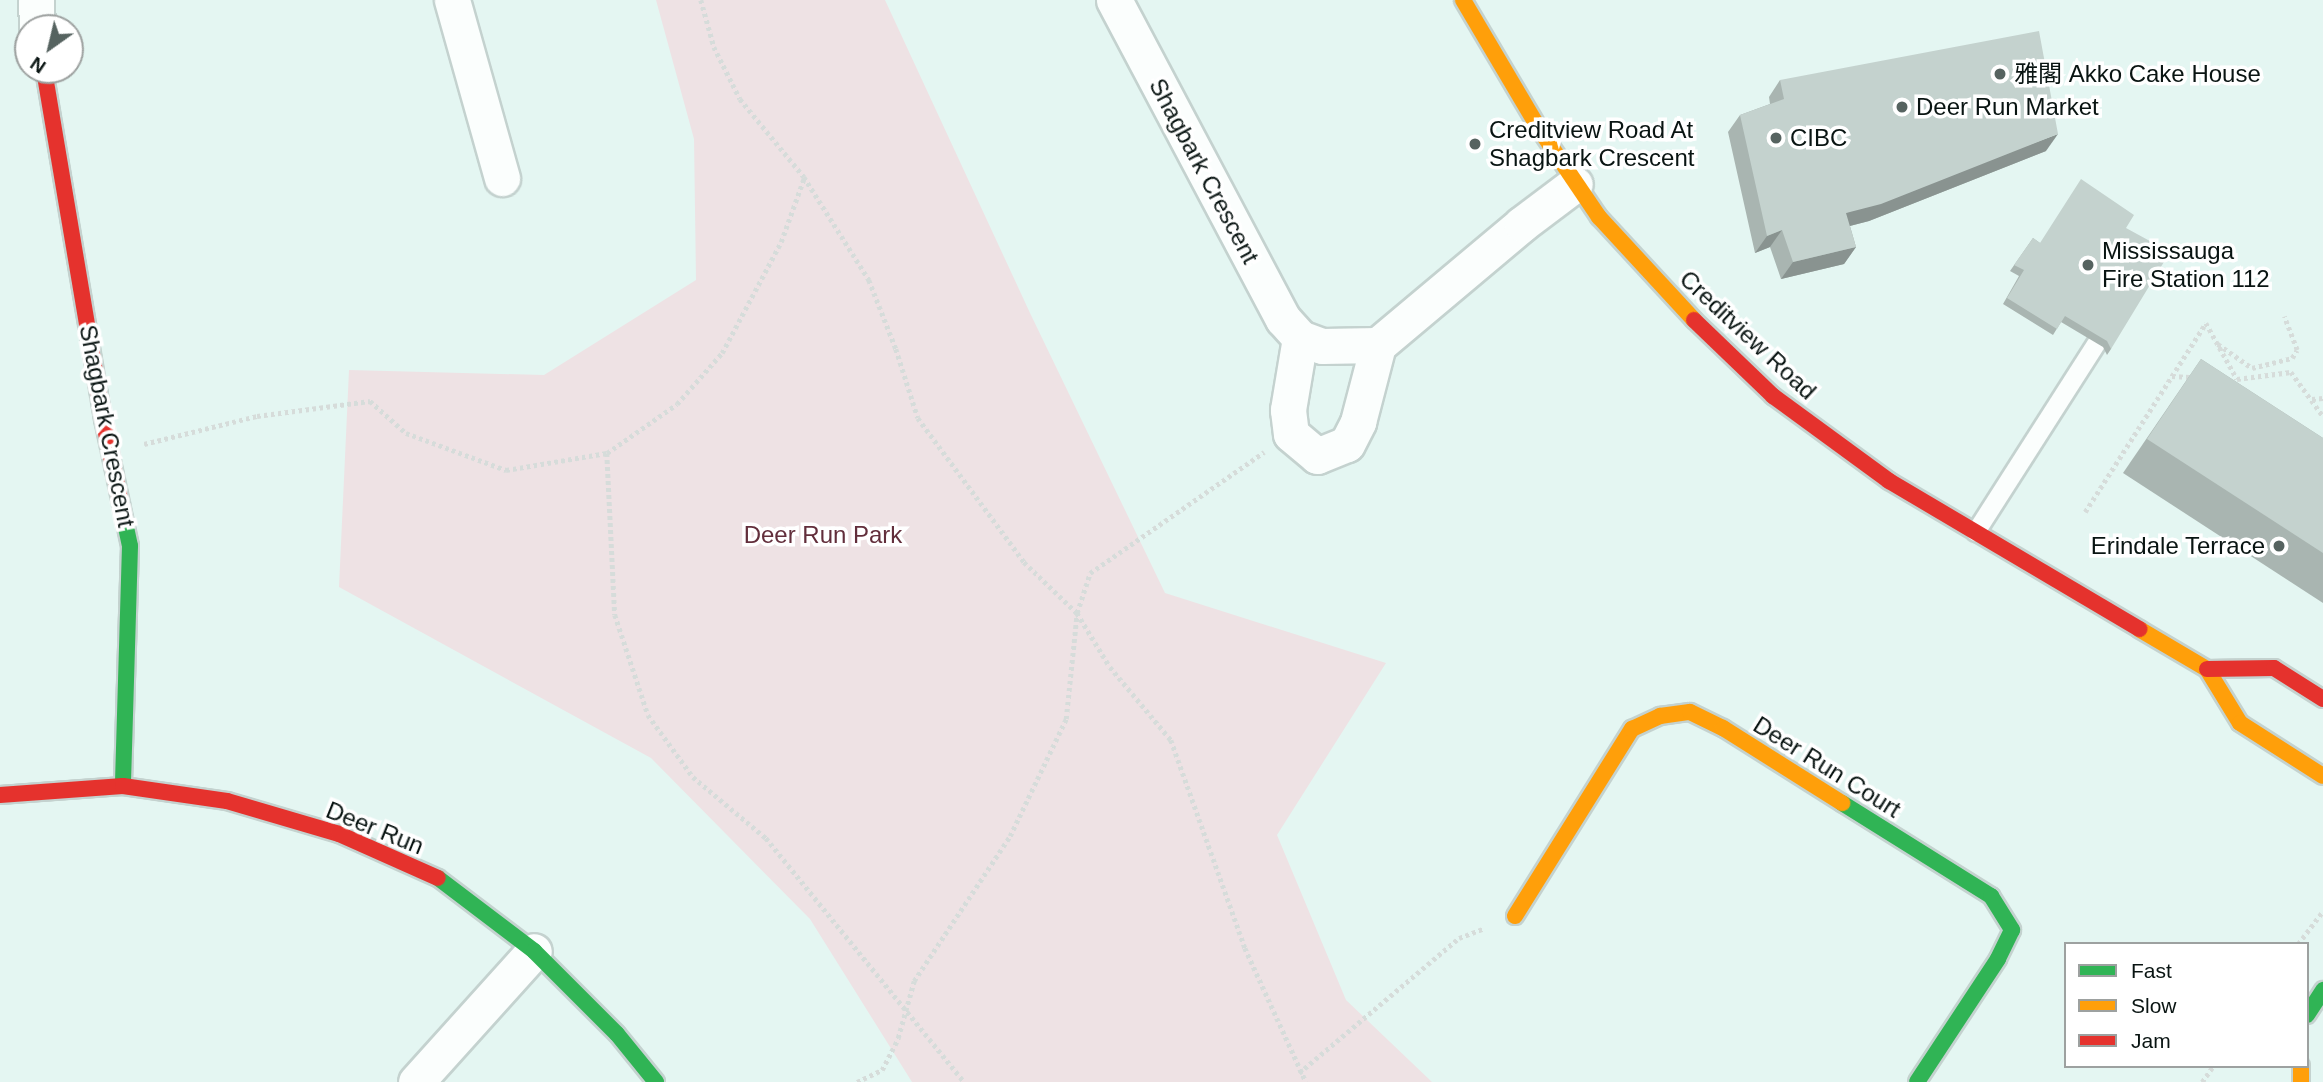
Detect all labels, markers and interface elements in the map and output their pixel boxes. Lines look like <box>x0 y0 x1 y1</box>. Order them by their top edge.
north arrow <box>14 14 84 84</box>
text: N <box>27 53 50 78</box>
place label: 雅閣 Akko Cake House <box>2014 60 2261 88</box>
marker: 雅閣 Akko Cake House <box>1992 66 2008 82</box>
street label: Shagbark Crescent <box>1143 74 1265 268</box>
place label: Deer Run Market <box>1916 93 2099 121</box>
marker: Deer Run Market <box>1894 99 1910 115</box>
place label: Creditview Road At Shagbark Crescent <box>1489 116 1694 172</box>
place label: CIBC <box>1790 124 1847 152</box>
marker: CIBC <box>1768 130 1784 146</box>
marker: Creditview Road At Shagbark Crescent <box>1467 136 1483 152</box>
place label: Mississauga Fire Station 112 <box>2102 237 2270 293</box>
marker: Mississauga Fire Station 112 <box>2080 257 2096 273</box>
street label: Creditview Road <box>1674 264 1822 406</box>
street label: Shagbark Crescent <box>73 322 141 530</box>
park label: Deer Run Park <box>744 521 902 549</box>
place label: Erindale Terrace <box>2090 532 2265 560</box>
marker: Erindale Terrace <box>2271 538 2287 554</box>
street label: Deer Run Court <box>1748 710 1906 824</box>
street label: Deer Run <box>322 795 428 861</box>
legend <box>2064 942 2309 1068</box>
text: Fast <box>2131 959 2172 982</box>
text: Slow <box>2131 994 2177 1017</box>
text: Jam <box>2131 1029 2171 1052</box>

